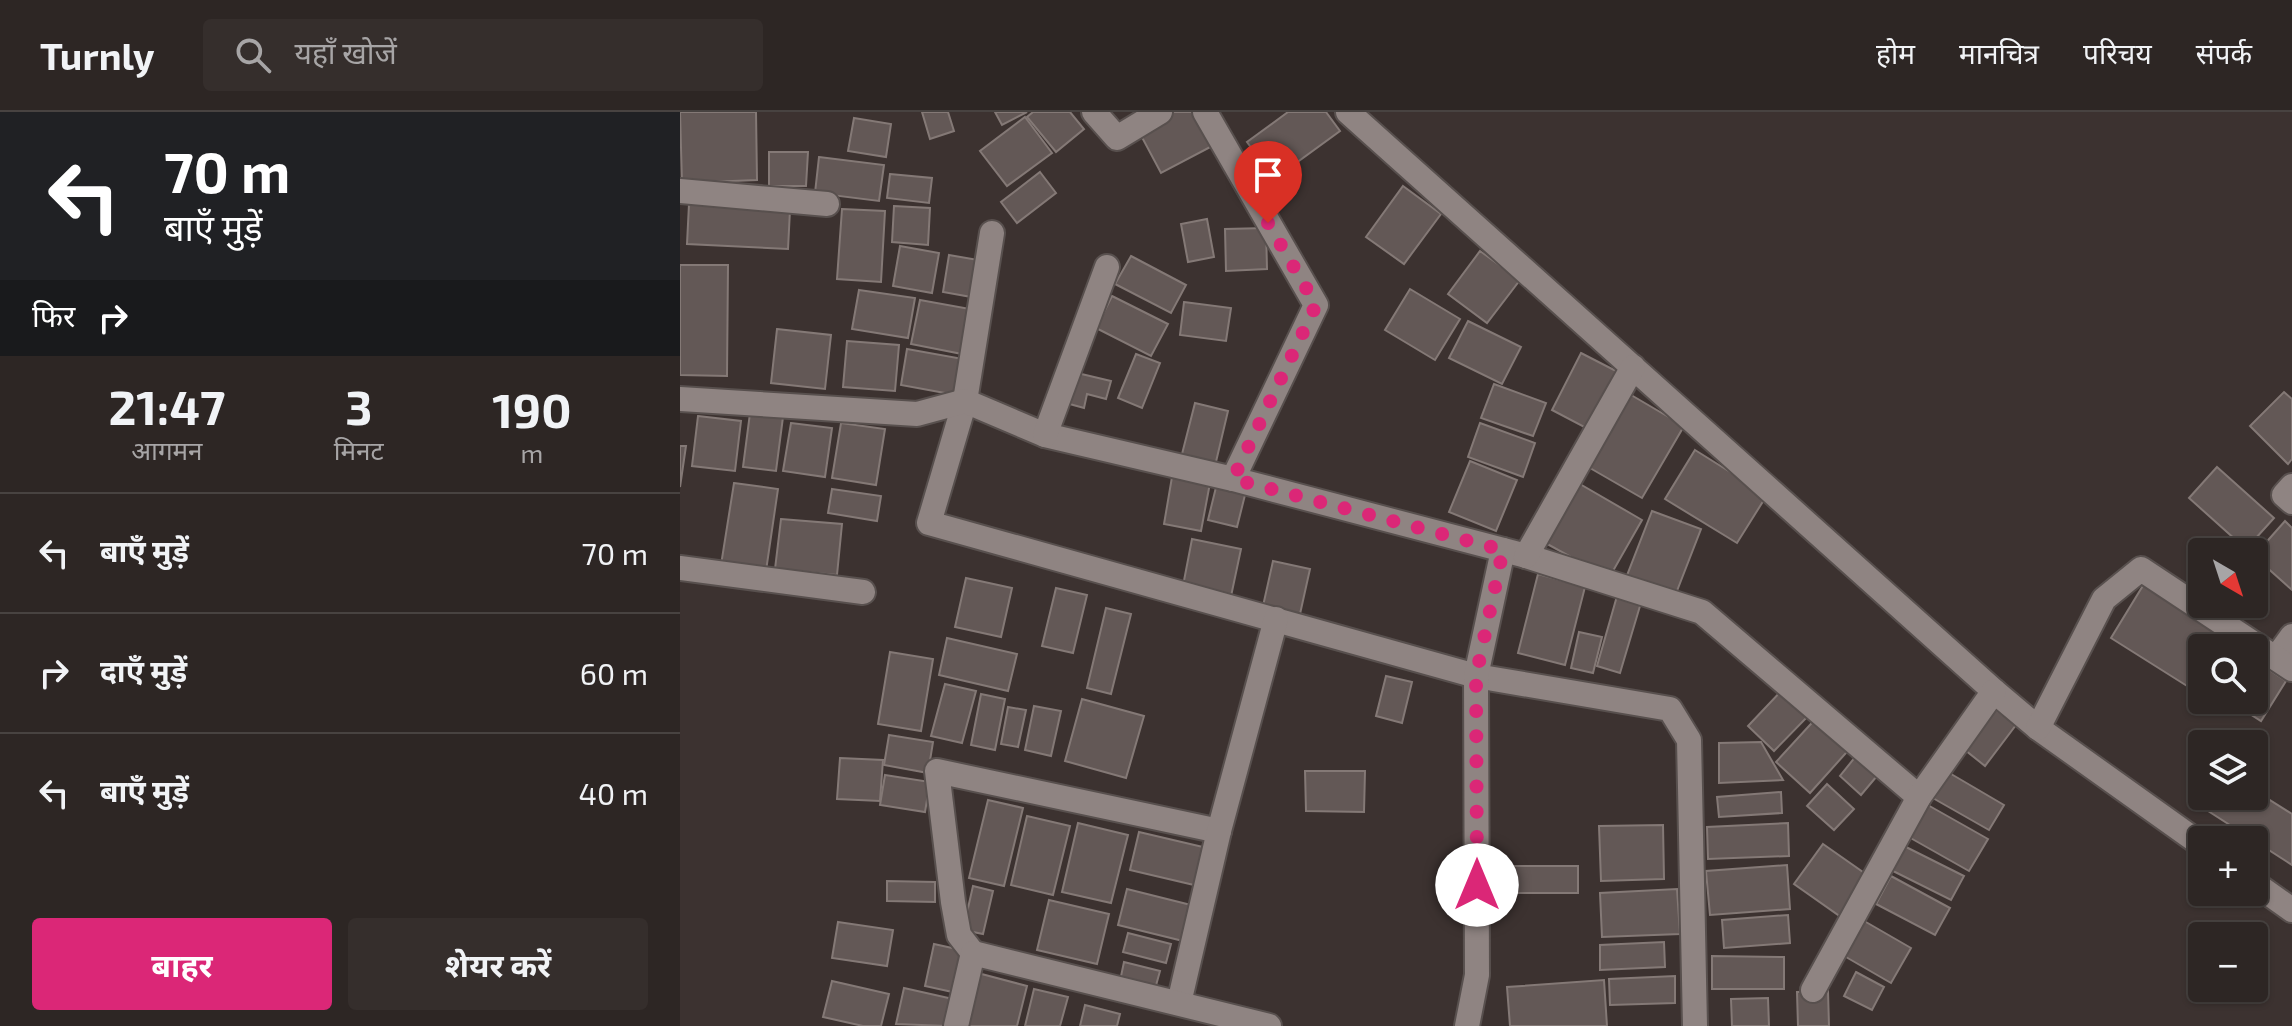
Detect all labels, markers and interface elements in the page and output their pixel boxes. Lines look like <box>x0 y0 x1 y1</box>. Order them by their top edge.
search box <box>203 19 763 91</box>
text: Turnly <box>40 32 155 78</box>
icon: search <box>231 33 275 77</box>
text: यहाँ खोजें <box>295 34 397 70</box>
text: होम <box>1876 36 1915 70</box>
text: मानचित्र <box>1959 36 2039 70</box>
text: परिचय <box>2083 36 2152 70</box>
text: संपर्क <box>2196 36 2252 70</box>
text: 70 m <box>164 137 290 204</box>
pin <box>1234 141 1302 223</box>
icon: left <box>32 144 136 248</box>
icon: arrive <box>1246 153 1290 197</box>
text: बाएँ मुड़ें <box>164 205 263 248</box>
icon: right <box>91 296 135 340</box>
text: फिर <box>32 297 75 333</box>
text: 21:47 <box>108 377 225 435</box>
text: 3 <box>345 377 372 435</box>
text: 190 <box>492 380 571 438</box>
text: आगमन <box>131 434 203 465</box>
text: मिनट <box>334 434 384 465</box>
text: m <box>520 437 543 468</box>
icon: left <box>32 531 76 575</box>
text: बाएँ मुड़ें <box>100 532 189 568</box>
text: 70 m <box>582 535 648 571</box>
north arrow <box>2188 538 2268 618</box>
map controls <box>2188 538 2268 1002</box>
button: search <box>2188 634 2268 714</box>
icon: right <box>32 651 76 695</box>
text: दाएँ मुड़ें <box>100 652 187 688</box>
text: 60 m <box>580 655 648 691</box>
button: layers <box>2188 730 2268 810</box>
icon: left <box>32 771 76 815</box>
text: बाएँ मुड़ें <box>100 772 189 808</box>
text: 40 m <box>578 775 648 811</box>
button: + <box>2188 826 2268 906</box>
position arrow <box>1435 843 1519 927</box>
button: बाहर <box>32 918 332 1010</box>
button: शेयर करें <box>348 918 648 1010</box>
button: − <box>2188 922 2268 1002</box>

